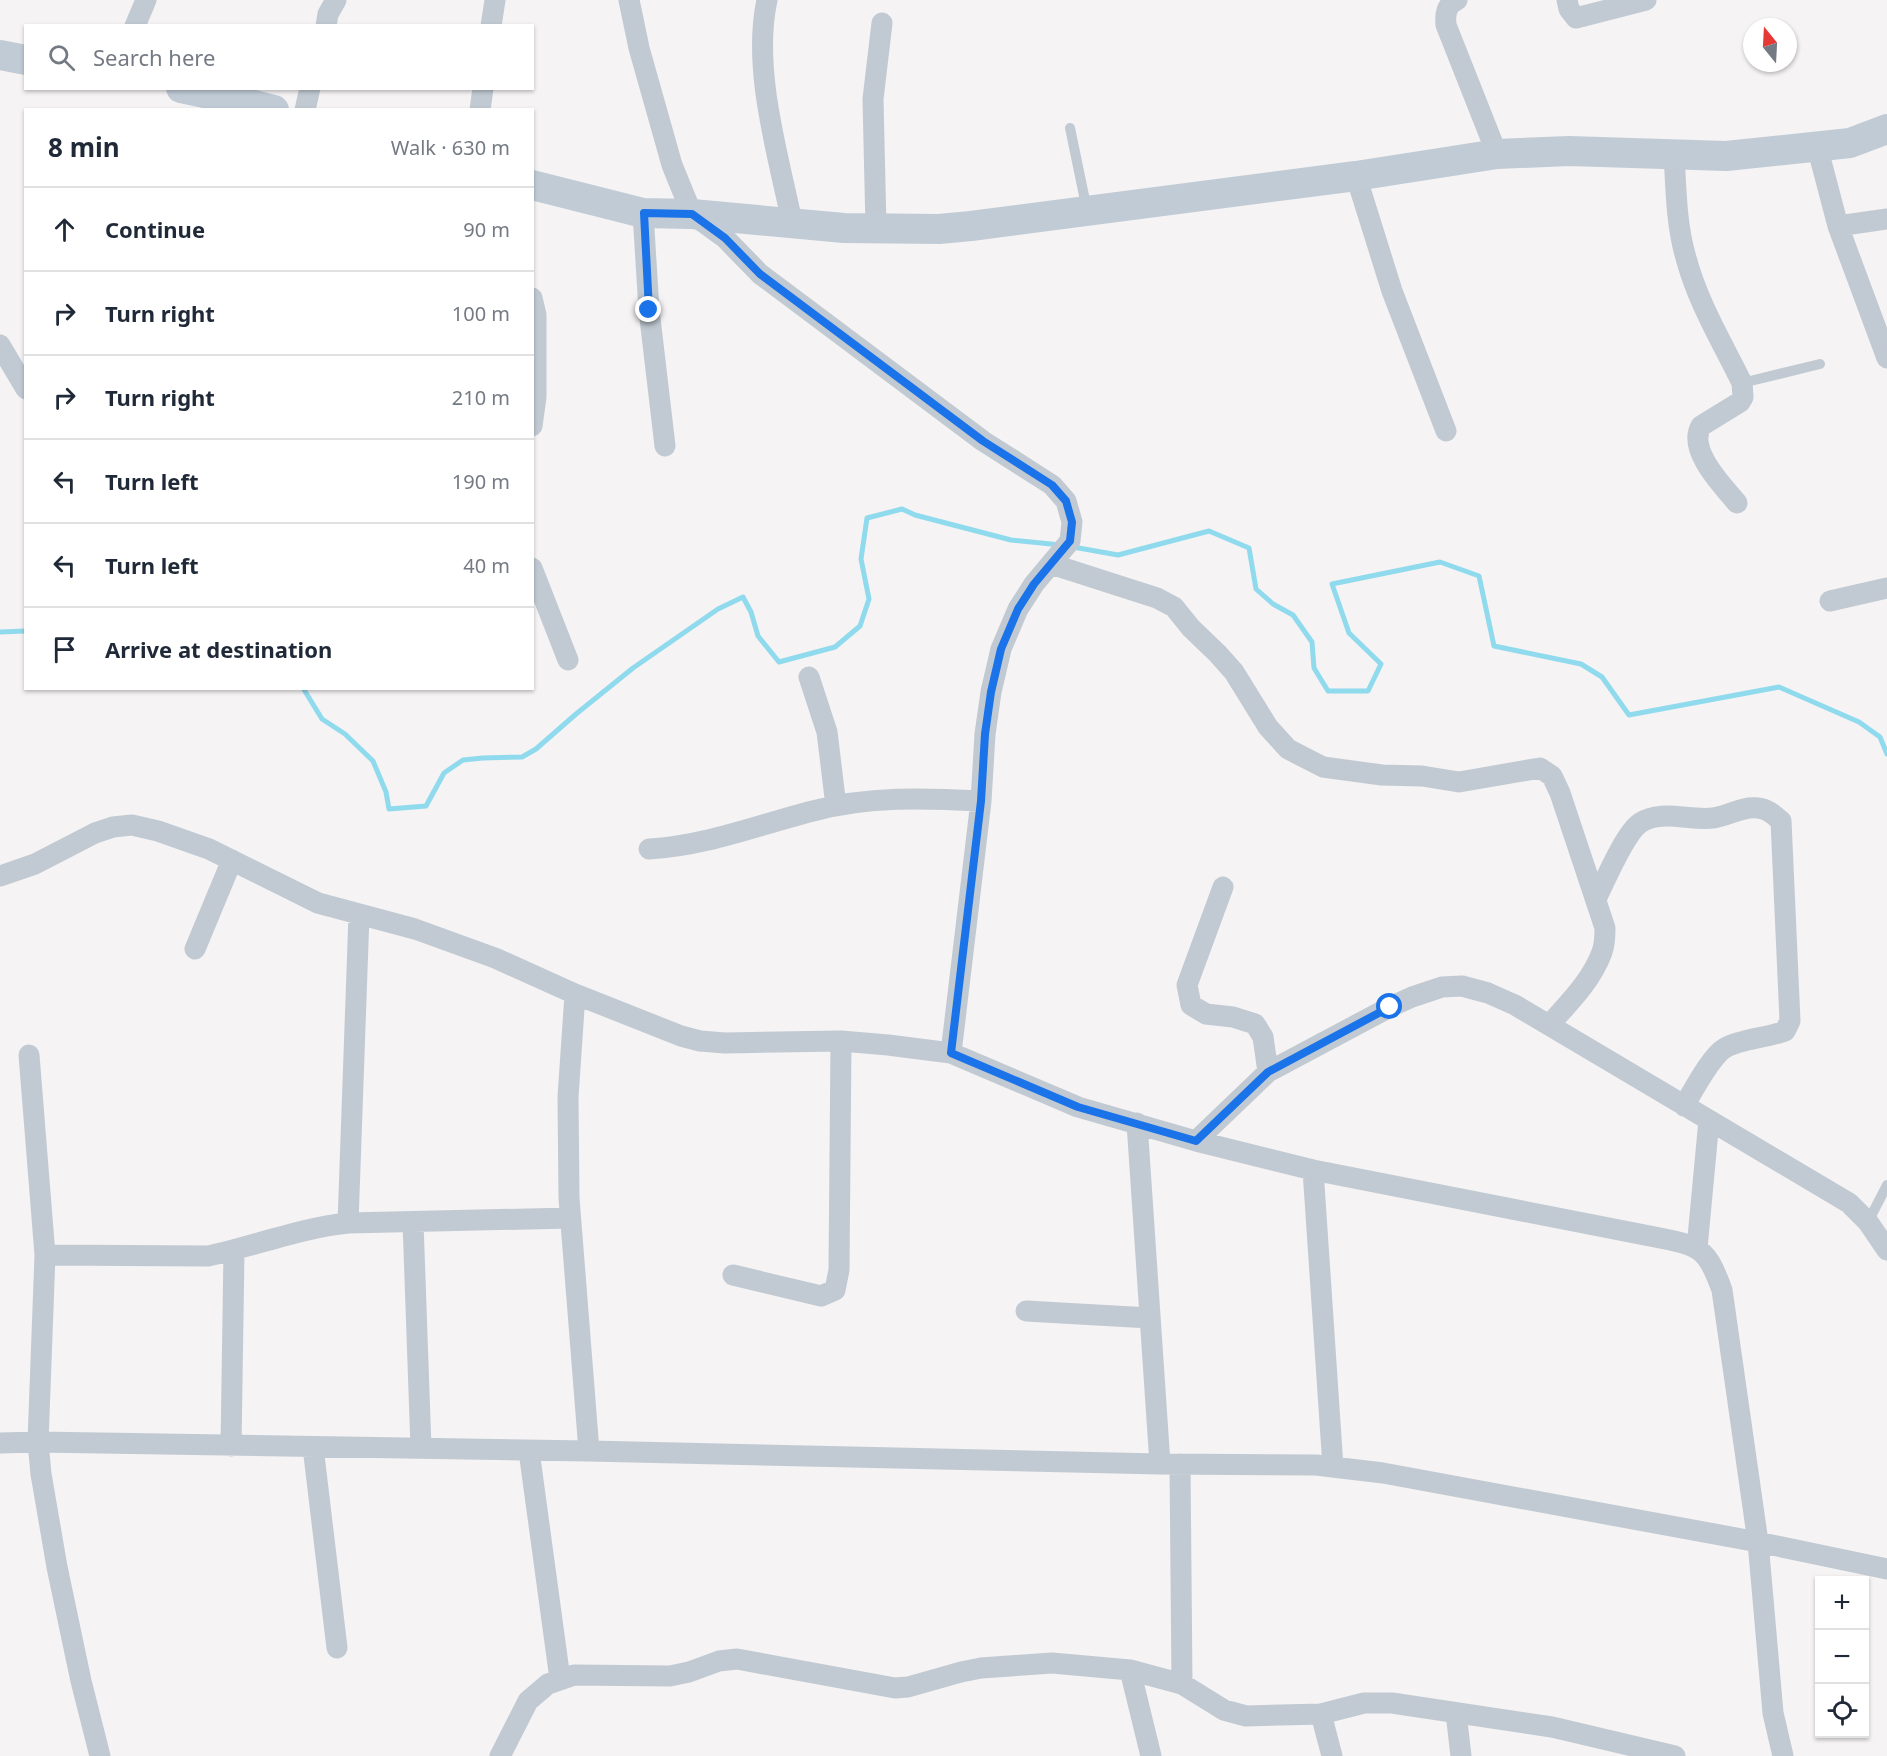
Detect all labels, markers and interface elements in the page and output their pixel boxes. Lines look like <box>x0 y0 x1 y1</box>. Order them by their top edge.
north arrow <box>1743 18 1797 72</box>
search box <box>24 24 534 90</box>
icon: search <box>45 41 78 74</box>
text: Search here <box>93 42 215 72</box>
text: 8 min <box>48 129 120 165</box>
text: Walk · 630 m <box>391 134 510 161</box>
icon: ahead <box>48 213 81 246</box>
text: Continue <box>105 214 205 244</box>
text: 90 m <box>463 216 510 243</box>
route end <box>635 296 661 322</box>
icon: right <box>48 297 81 330</box>
text: Turn right <box>105 298 215 328</box>
text: 100 m <box>452 300 510 327</box>
icon: right <box>48 381 81 414</box>
text: Turn right <box>105 382 215 412</box>
text: 210 m <box>452 384 510 411</box>
icon: left <box>48 465 81 498</box>
text: Turn left <box>105 466 199 496</box>
text: 190 m <box>452 468 510 495</box>
icon: left <box>48 549 81 582</box>
text: Turn left <box>105 550 199 580</box>
text: 40 m <box>463 552 510 579</box>
icon: arrive <box>48 633 81 666</box>
text: Arrive at destination <box>105 634 332 664</box>
route start <box>1376 993 1402 1019</box>
map controls <box>1815 1576 1869 1738</box>
button: + <box>1815 1576 1869 1630</box>
button: − <box>1815 1630 1869 1684</box>
button: locate <box>1815 1684 1869 1738</box>

